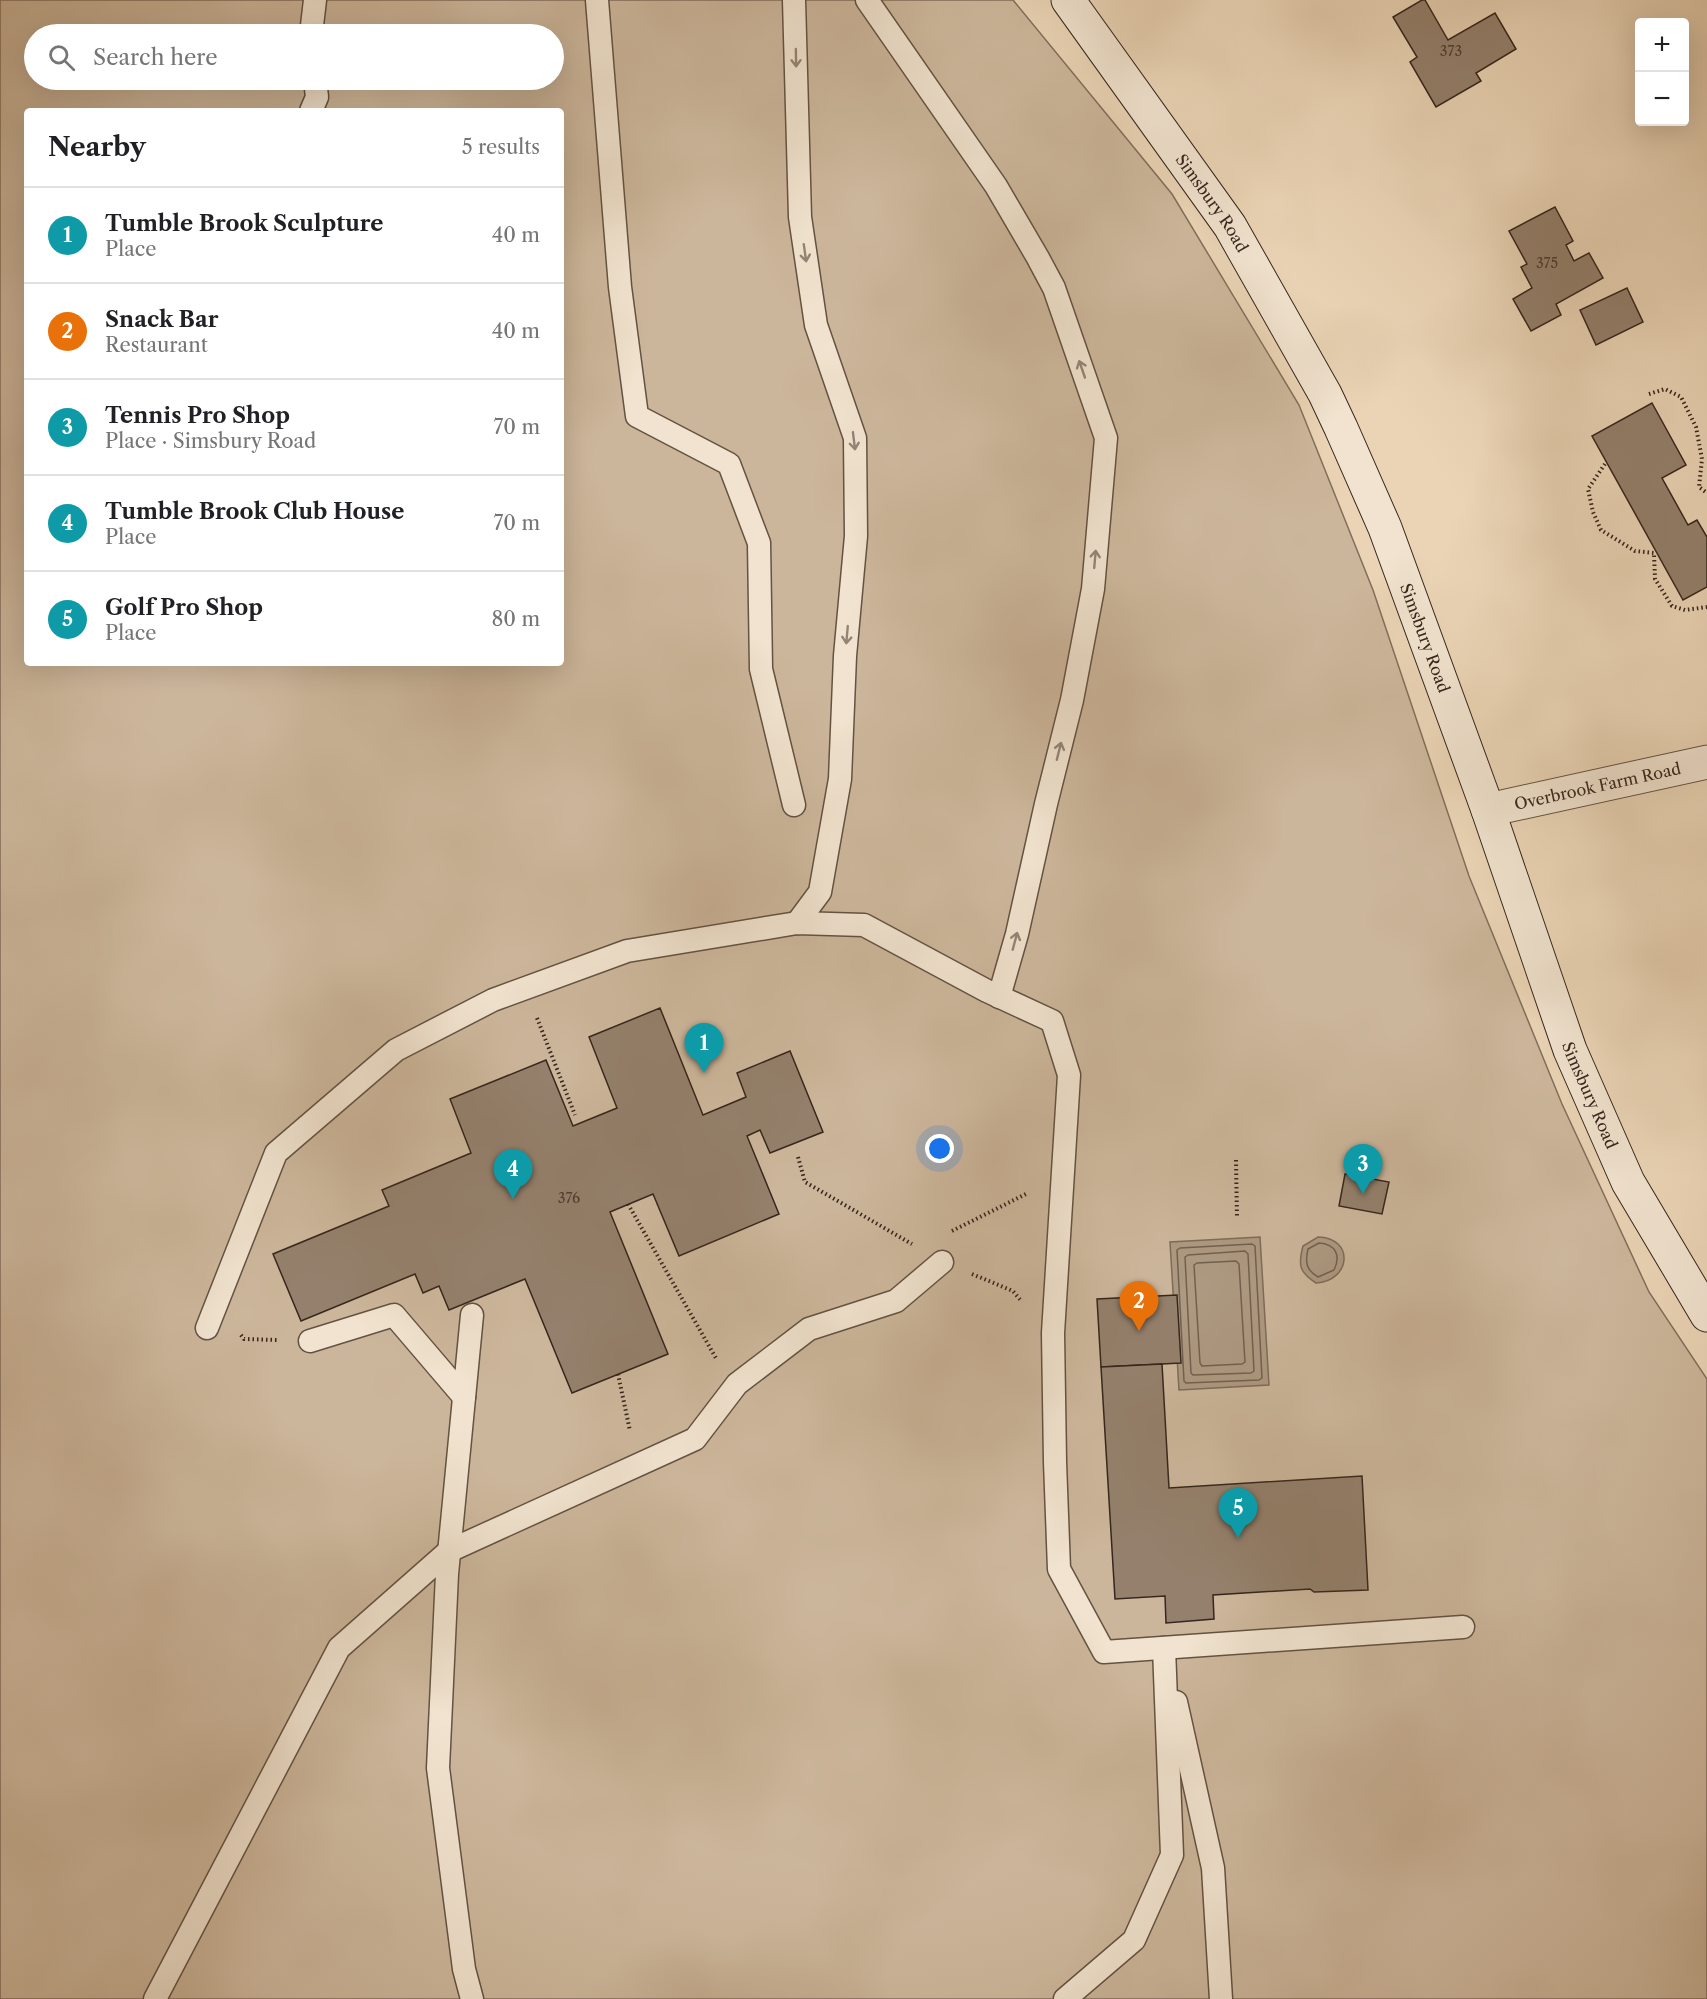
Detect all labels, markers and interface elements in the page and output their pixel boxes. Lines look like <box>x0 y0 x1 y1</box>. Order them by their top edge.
map controls <box>1635 18 1689 126</box>
button: + <box>1635 18 1689 72</box>
search box <box>24 24 564 90</box>
icon: search <box>45 41 78 74</box>
house number: 373 <box>1440 42 1462 60</box>
text: Search here <box>93 44 218 71</box>
one-way arrow <box>790 48 802 68</box>
button: − <box>1635 72 1689 126</box>
text: Nearby <box>48 131 146 163</box>
text: 5 results <box>462 135 540 159</box>
street label: Simsbury Road <box>1171 150 1253 256</box>
text: Tumble Brook Sculpture <box>105 210 383 237</box>
text: 1 <box>63 223 72 247</box>
text: 40 m <box>492 223 540 247</box>
text: Place <box>105 237 156 261</box>
one-way arrow <box>800 243 811 262</box>
house number: 375 <box>1536 254 1558 272</box>
text: Snack Bar <box>105 306 218 333</box>
text: 2 <box>62 319 73 343</box>
text: 40 m <box>492 319 540 343</box>
text: Restaurant <box>105 333 208 357</box>
one-way arrow <box>1075 360 1086 379</box>
text: Tennis Pro Shop <box>105 402 290 429</box>
text: 3 <box>62 415 73 439</box>
text: 70 m <box>494 415 540 439</box>
text: Place · Simsbury Road <box>105 429 316 453</box>
one-way arrow <box>849 431 860 450</box>
text: Tumble Brook Club House <box>105 498 404 525</box>
text: 4 <box>62 511 73 535</box>
text: 70 m <box>494 511 540 535</box>
text: Place <box>105 525 156 549</box>
one-way arrow <box>1090 550 1101 570</box>
street label: Simsbury Road <box>1396 581 1454 696</box>
text: Golf Pro Shop <box>105 594 263 621</box>
text: 5 <box>62 607 73 631</box>
text: 80 m <box>492 607 540 631</box>
text: Place <box>105 621 156 645</box>
one-way arrow <box>841 625 852 645</box>
one-way arrow <box>1054 742 1066 761</box>
street label: Overbrook Farm Road <box>1512 758 1683 814</box>
one-way arrow <box>1010 931 1021 950</box>
pin: 1 <box>684 1024 724 1073</box>
street label: Simsbury Road <box>1558 1039 1622 1152</box>
your location <box>925 1134 954 1163</box>
pin: 3 <box>1344 1144 1382 1194</box>
pin: 4 <box>494 1150 532 1199</box>
house number: 376 <box>558 1189 580 1207</box>
pin: 2 <box>1120 1282 1158 1331</box>
pin: 5 <box>1218 1488 1258 1538</box>

